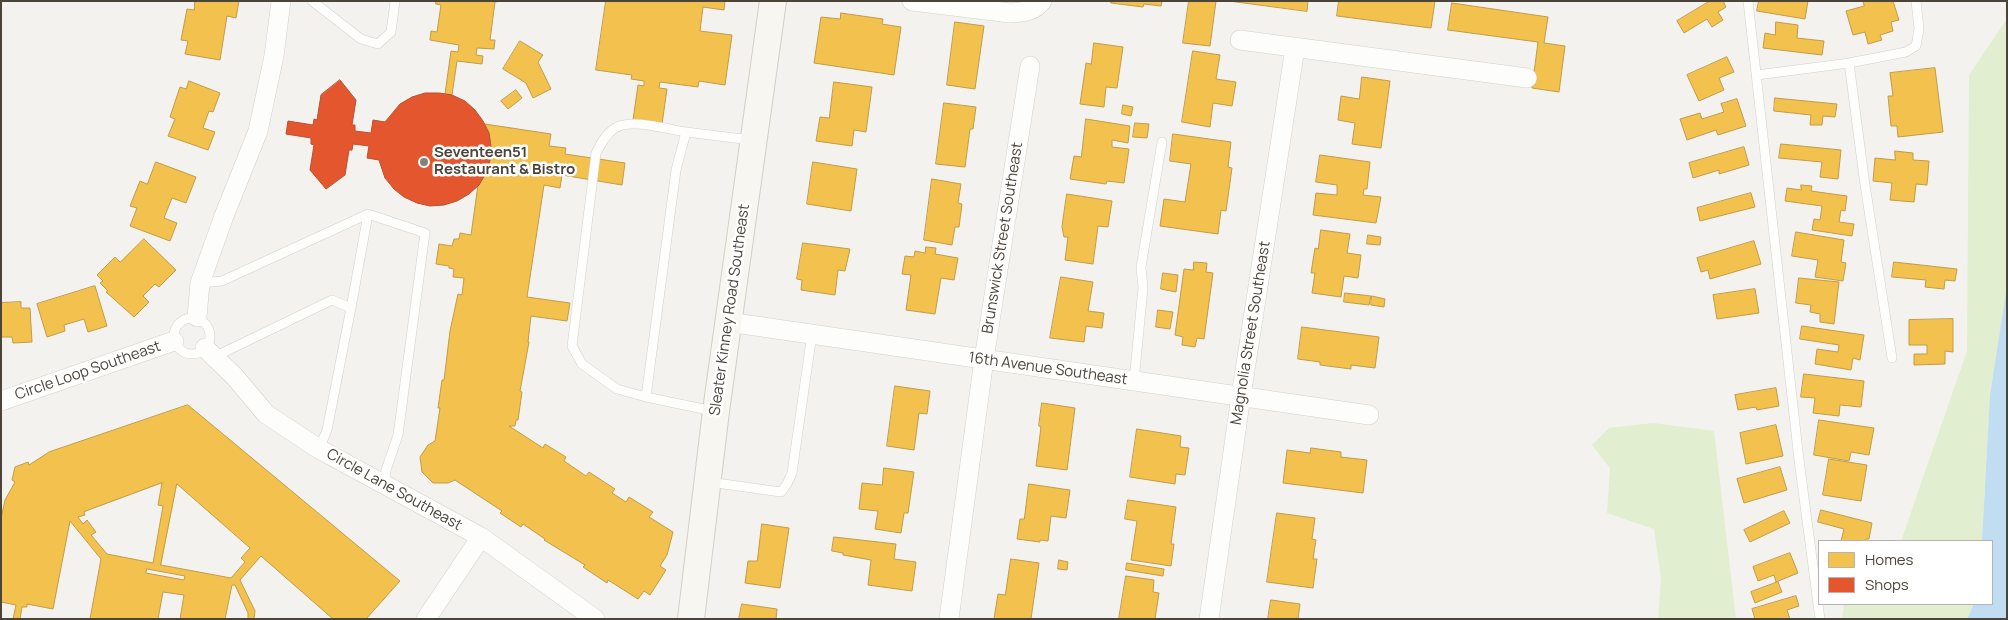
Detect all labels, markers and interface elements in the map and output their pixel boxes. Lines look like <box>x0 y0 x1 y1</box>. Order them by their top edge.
street label: Brunswick Street Southeast <box>979 141 1027 335</box>
place label: Seventeen51 Restaurant & Bistro <box>434 144 575 179</box>
marker: Seventeen51 Restaurant & Bistro <box>418 156 430 168</box>
street label: Sleater Kinney Road Southeast <box>706 203 754 417</box>
street label: Magnolia Street Southeast <box>1228 240 1274 426</box>
street label: Circle Loop Southeast <box>13 338 163 404</box>
street label: 16th Avenue Southeast <box>967 349 1129 389</box>
street label: Circle Lane Southeast <box>323 445 465 535</box>
legend <box>1818 540 1993 605</box>
text: Homes <box>1865 549 1913 570</box>
text: Shops <box>1865 574 1909 595</box>

